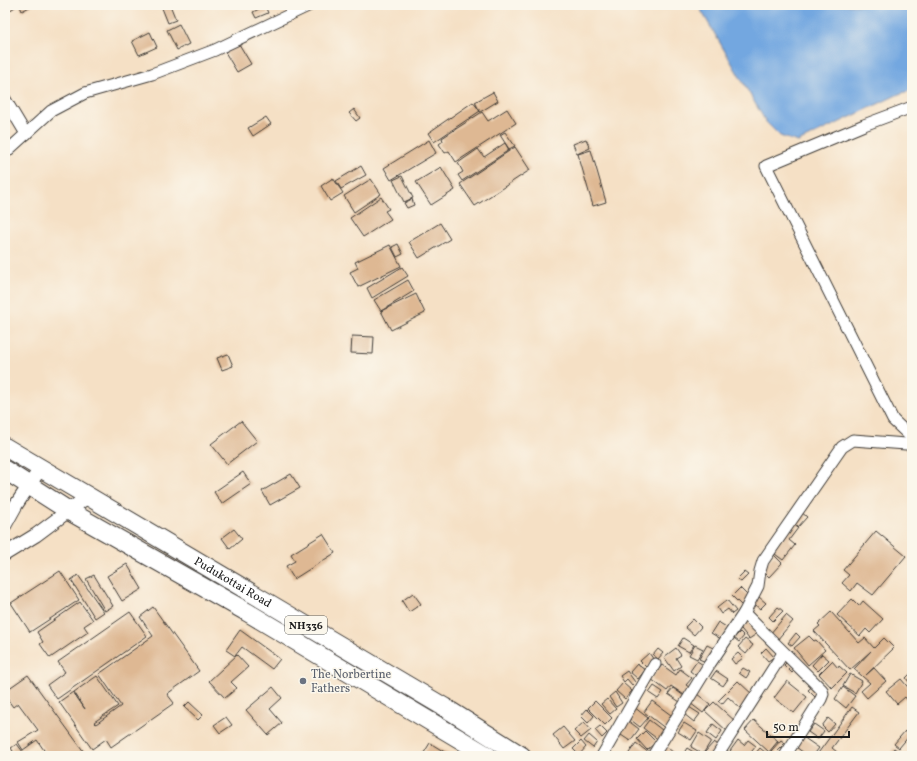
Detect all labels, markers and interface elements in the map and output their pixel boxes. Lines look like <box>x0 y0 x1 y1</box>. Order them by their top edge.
street label: Pudukottai Road <box>191 554 274 612</box>
road number: NH336 <box>285 616 327 634</box>
place label: The Norbertine Fathers <box>311 667 392 697</box>
marker: The Norbertine Fathers <box>298 676 308 686</box>
scale bar <box>767 713 849 739</box>
text: 50 m <box>773 720 799 736</box>

